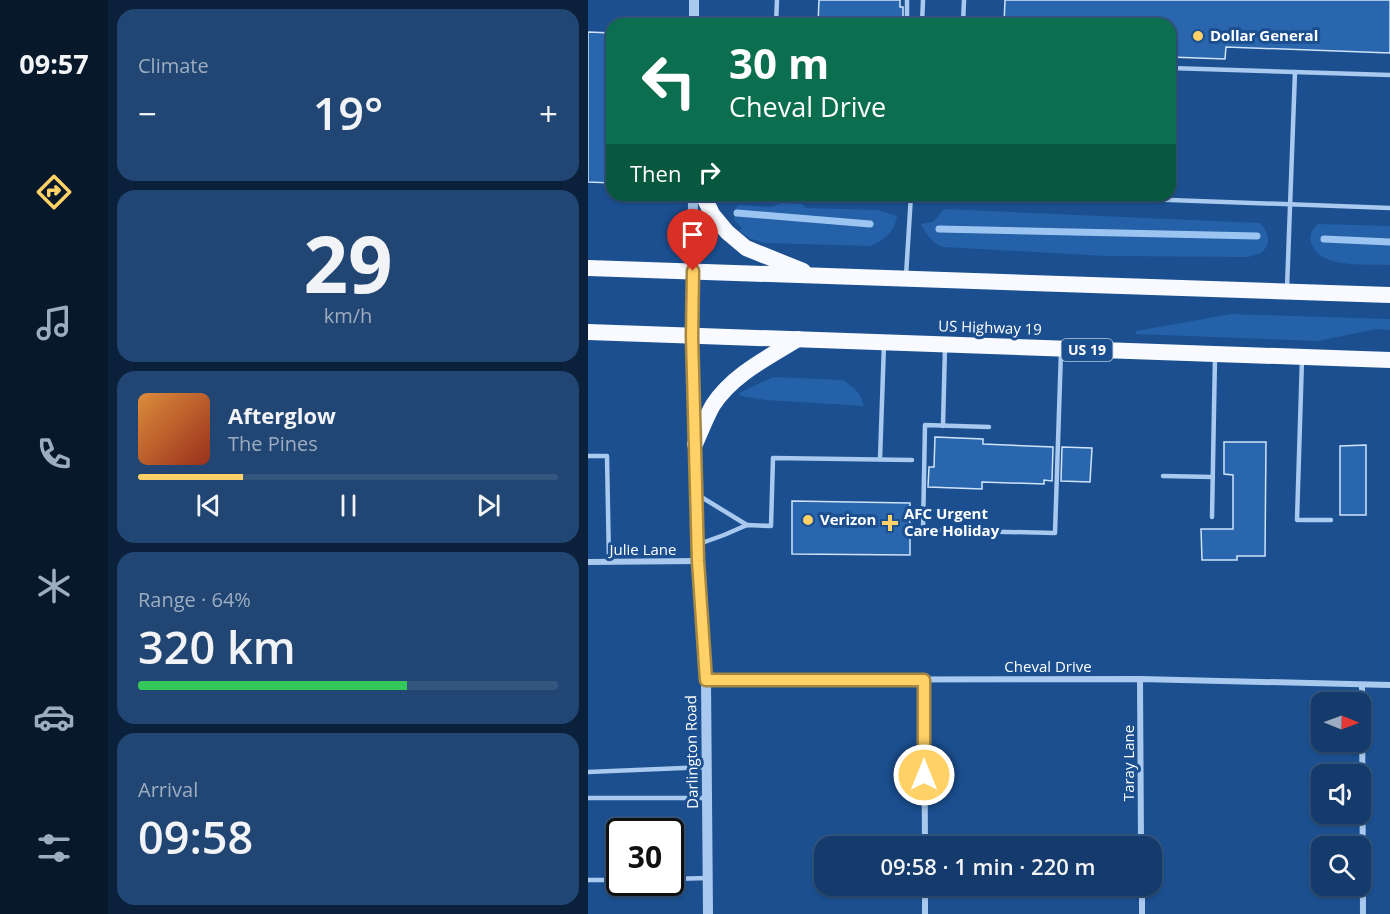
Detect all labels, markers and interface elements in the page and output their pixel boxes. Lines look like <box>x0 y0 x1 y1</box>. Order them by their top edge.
place label: Dollar General <box>1210 25 1318 45</box>
marker: Dollar General <box>1191 29 1205 43</box>
text: 30 m <box>729 34 829 91</box>
icon: left <box>630 42 708 120</box>
text: 09:57 <box>19 45 89 82</box>
text: Climate <box>138 52 209 79</box>
text: 19° <box>313 82 383 143</box>
text: Cheval Drive <box>729 88 886 125</box>
text: − <box>138 91 157 136</box>
text: + <box>539 91 558 136</box>
icon: right <box>693 156 726 189</box>
text: Then <box>630 158 681 188</box>
icon: directions <box>33 171 75 213</box>
pin <box>667 209 718 271</box>
text: 29 <box>303 210 393 316</box>
icon: arrive <box>676 218 709 251</box>
icon: music <box>33 302 75 344</box>
text: km/h <box>324 302 372 329</box>
street label: US Highway 19 <box>938 315 1042 339</box>
road number: US 19 <box>1062 339 1112 361</box>
text: Afterglow <box>228 400 336 430</box>
text: The Pines <box>228 430 318 457</box>
icon: phone <box>33 433 75 475</box>
icon: previous <box>192 489 225 522</box>
icon: pause <box>332 489 365 522</box>
icon: next <box>472 489 505 522</box>
place label: AFC Urgent Care Holiday <box>904 503 1000 540</box>
place label: Verizon <box>820 509 876 529</box>
marker: Verizon <box>801 513 815 527</box>
marker: AFC Urgent Care Holiday <box>881 514 899 532</box>
street label: Julie Lane <box>608 539 676 559</box>
icon: climate <box>33 565 75 607</box>
text: Range · 64% <box>138 586 251 613</box>
text: 320 km <box>138 616 296 677</box>
street label: Cheval Drive <box>1004 656 1092 676</box>
north arrow <box>1311 692 1371 752</box>
map controls <box>1311 692 1371 896</box>
street label: Darlington Road <box>680 695 702 809</box>
icon: car <box>33 696 75 738</box>
street label: Taray Lane <box>1118 725 1138 801</box>
position arrow <box>892 743 956 807</box>
button: sound <box>1311 764 1371 824</box>
text: Arrival <box>138 776 198 803</box>
text: 09:58 <box>138 806 253 867</box>
speed limit sign: 30 <box>606 818 684 896</box>
icon: filters <box>33 827 75 869</box>
button: search <box>1311 836 1371 896</box>
text: 09:58 · 1 min · 220 m <box>880 851 1096 881</box>

